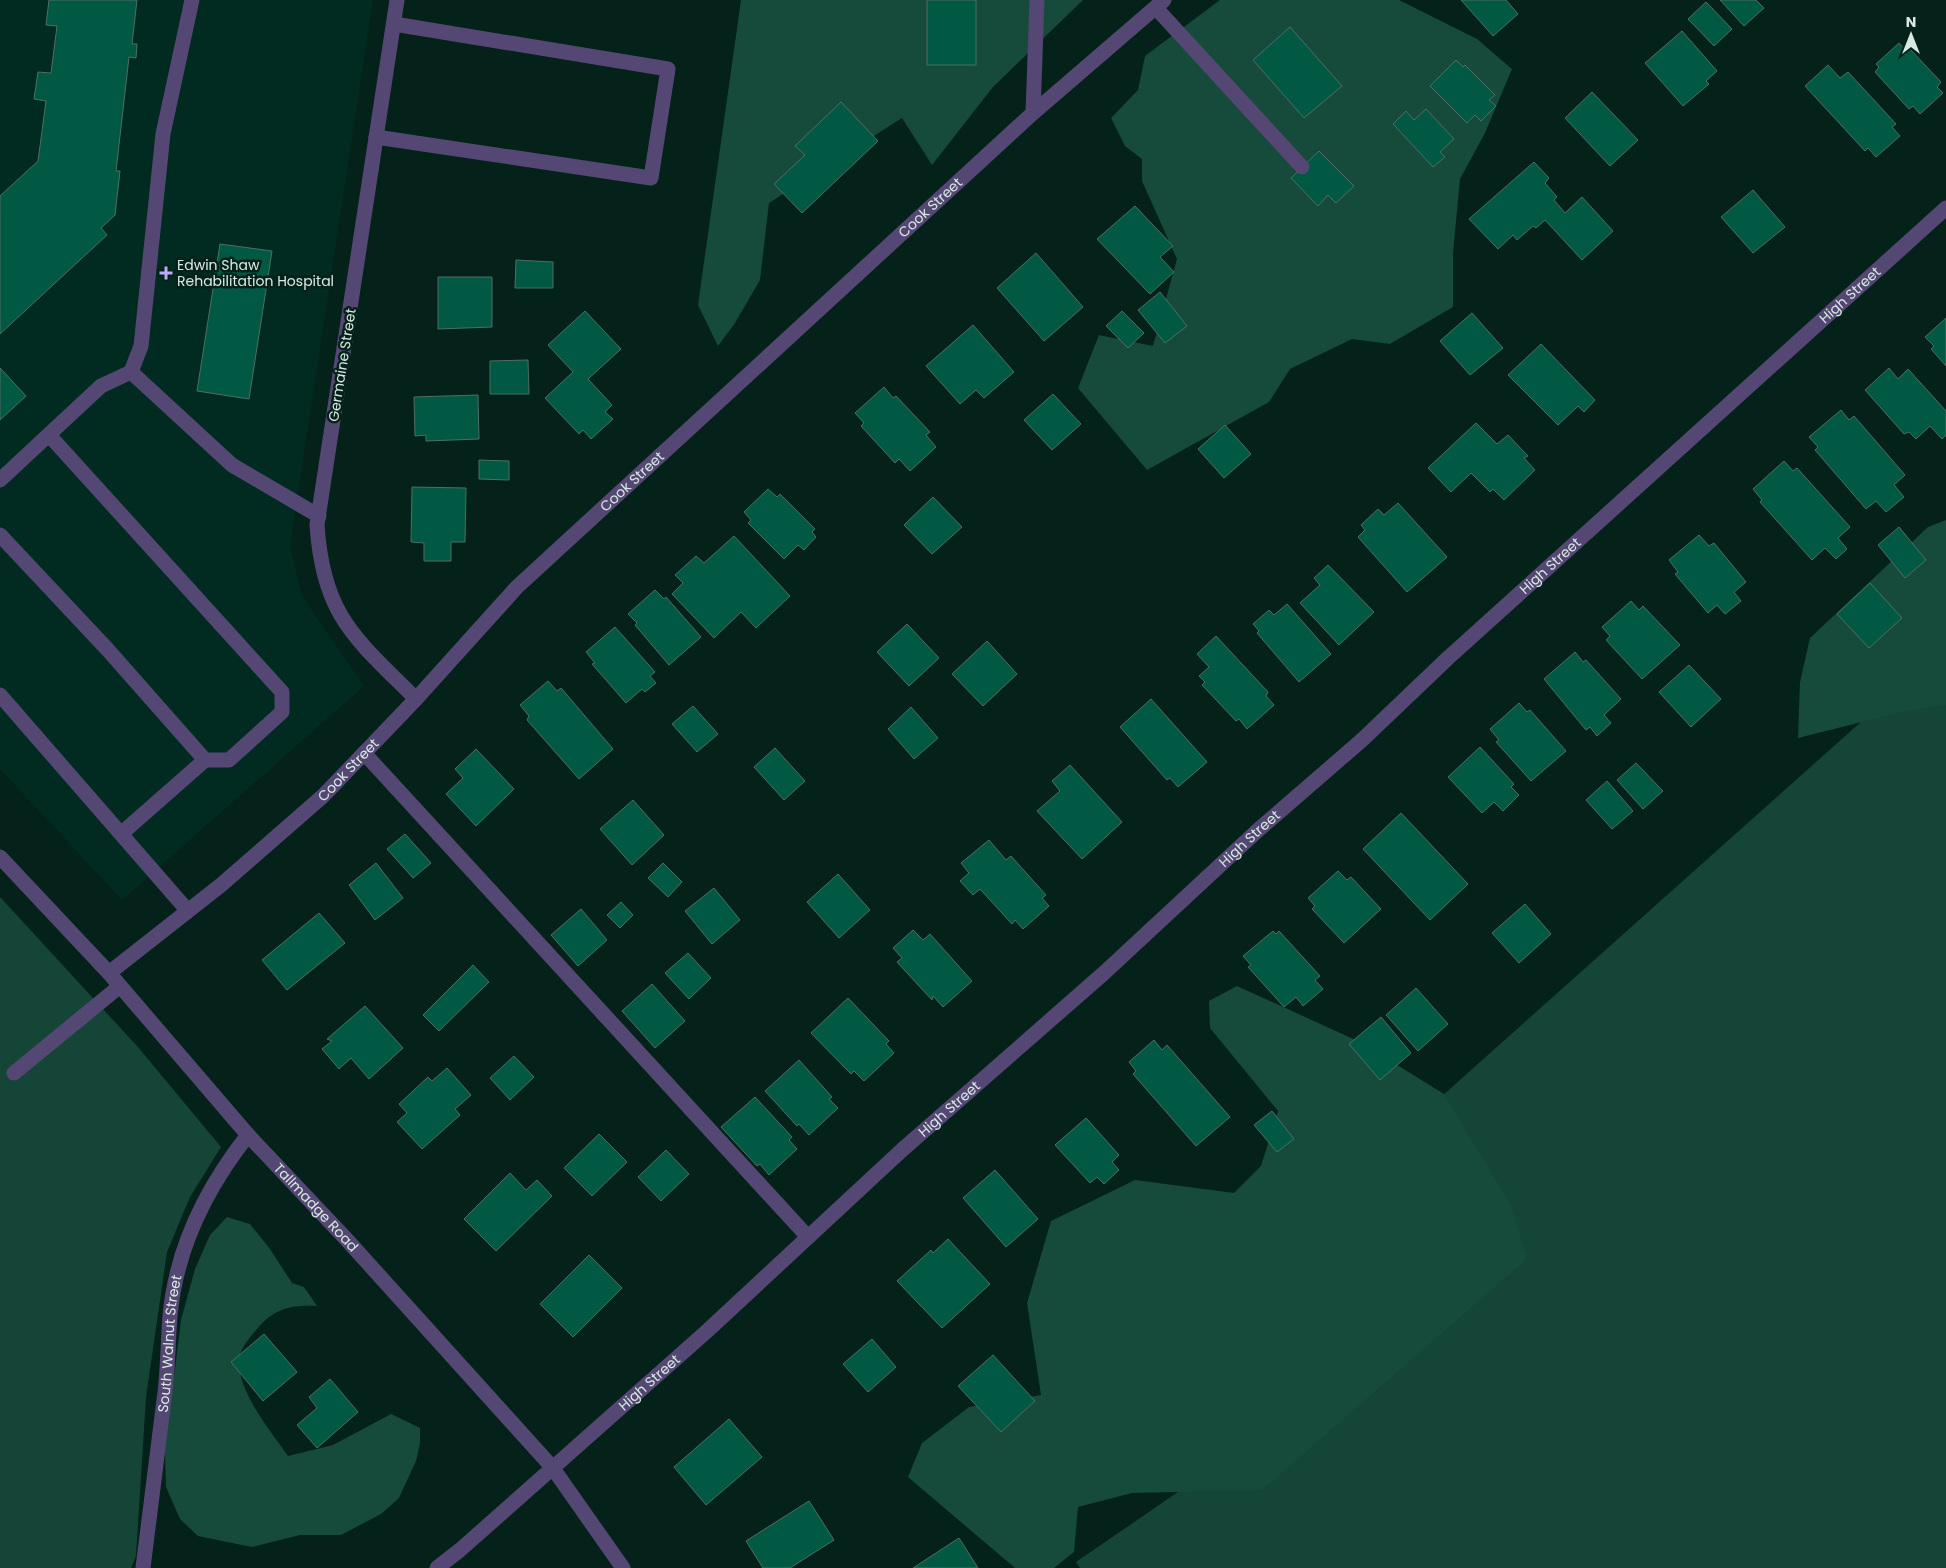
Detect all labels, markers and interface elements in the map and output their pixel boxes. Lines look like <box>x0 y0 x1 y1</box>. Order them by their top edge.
north arrow <box>1886 10 1936 60</box>
text: N <box>1906 12 1916 32</box>
street label: Cook Street <box>894 173 967 242</box>
place label: Edwin Shaw Rehabilitation Hospital <box>177 255 334 291</box>
street label: High Street <box>1815 262 1885 328</box>
marker: Edwin Shaw Rehabilitation Hospital <box>159 266 173 280</box>
street label: Germaine Street <box>323 307 361 423</box>
street label: Cook Street <box>595 447 668 516</box>
street label: High Street <box>1515 533 1585 599</box>
street label: Cook Street <box>313 734 383 806</box>
street label: High Street <box>1214 805 1284 872</box>
street label: High Street <box>914 1076 984 1141</box>
street label: Tallmadge Road <box>269 1158 363 1256</box>
street label: South Walnut Street <box>153 1273 187 1414</box>
street label: High Street <box>614 1350 684 1415</box>

